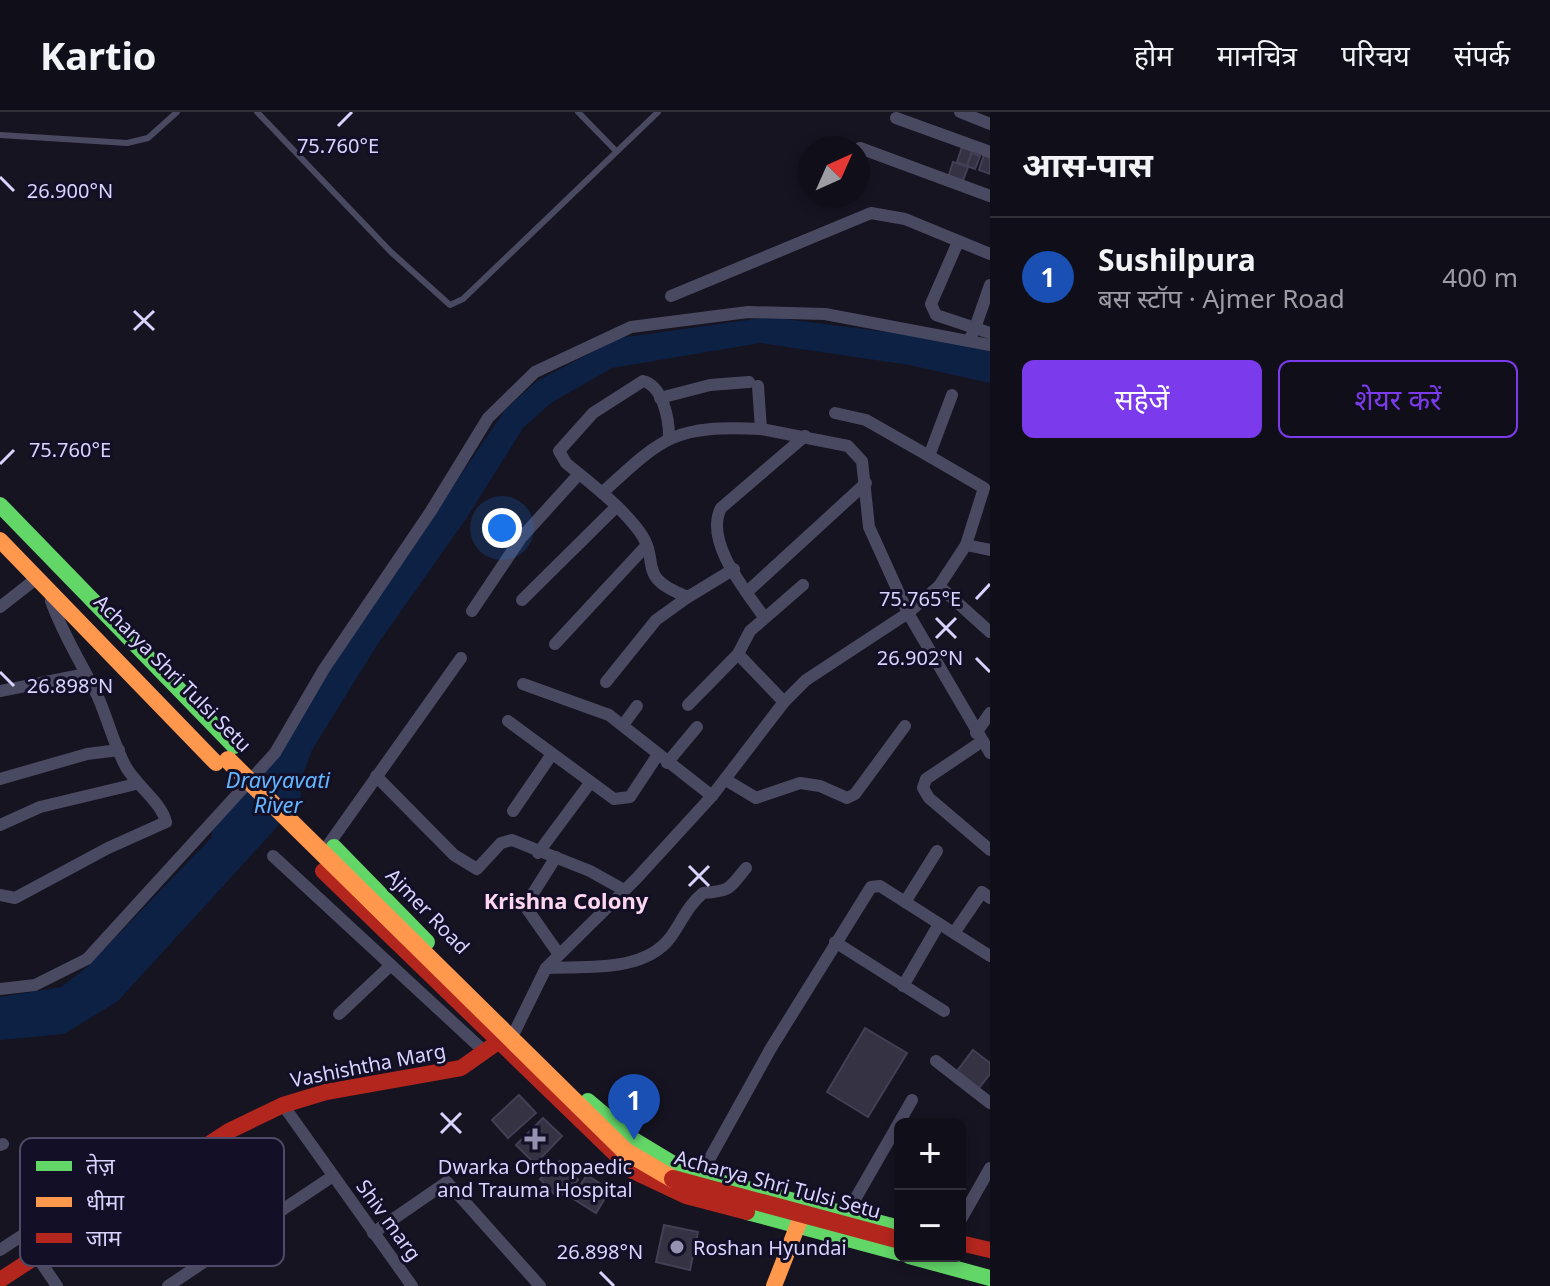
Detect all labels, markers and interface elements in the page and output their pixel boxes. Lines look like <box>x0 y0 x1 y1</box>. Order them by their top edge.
text: Kartio <box>40 29 157 81</box>
text: होम <box>1134 36 1173 74</box>
text: मानचित्र <box>1217 36 1297 74</box>
text: परिचय <box>1341 36 1410 74</box>
text: संपर्क <box>1454 36 1510 74</box>
text: 75.760°E <box>297 132 379 159</box>
north arrow <box>798 136 870 208</box>
text: आस-पास <box>1022 141 1153 187</box>
text: 26.900°N <box>27 177 113 204</box>
text: Sushilpura <box>1098 239 1256 280</box>
text: 1 <box>1041 259 1055 295</box>
text: 400 m <box>1442 259 1518 295</box>
text: बस स्टॉप · Ajmer Road <box>1098 280 1345 316</box>
button: सहेजें <box>1022 360 1262 438</box>
button: शेयर करें <box>1278 360 1518 438</box>
text: 75.760°E <box>29 436 111 463</box>
your location <box>482 508 522 548</box>
text: 75.765°E <box>879 585 961 612</box>
street label: Acharya Shri Tulsi Setu <box>88 588 258 758</box>
text: 26.902°N <box>877 644 963 671</box>
text: 26.898°N <box>27 672 113 699</box>
water label: Dravyavati River <box>226 764 330 819</box>
street label: Ajmer Road <box>380 862 476 960</box>
district label: Krishna Colony <box>484 885 649 915</box>
street label: Vashishtha Marg <box>288 1037 448 1093</box>
pin: 1 <box>608 1074 660 1140</box>
map controls <box>894 1118 966 1262</box>
button: + <box>894 1118 966 1190</box>
marker: Dwarka Orthopaedic and Trauma Hospital <box>524 1128 546 1150</box>
legend <box>20 1138 284 1266</box>
street label: Acharya Shri Tulsi Setu <box>672 1143 884 1225</box>
text: तेज़ <box>86 1150 116 1180</box>
place label: Dwarka Orthopaedic and Trauma Hospital <box>437 1153 633 1203</box>
street label: Shiv marg <box>350 1174 428 1266</box>
text: धीमा <box>86 1186 124 1216</box>
button: − <box>894 1190 966 1262</box>
text: जाम <box>86 1222 122 1252</box>
place label: Roshan Hyundai <box>693 1234 847 1261</box>
text: 26.898°N <box>557 1238 643 1265</box>
marker: Roshan Hyundai <box>668 1238 686 1256</box>

